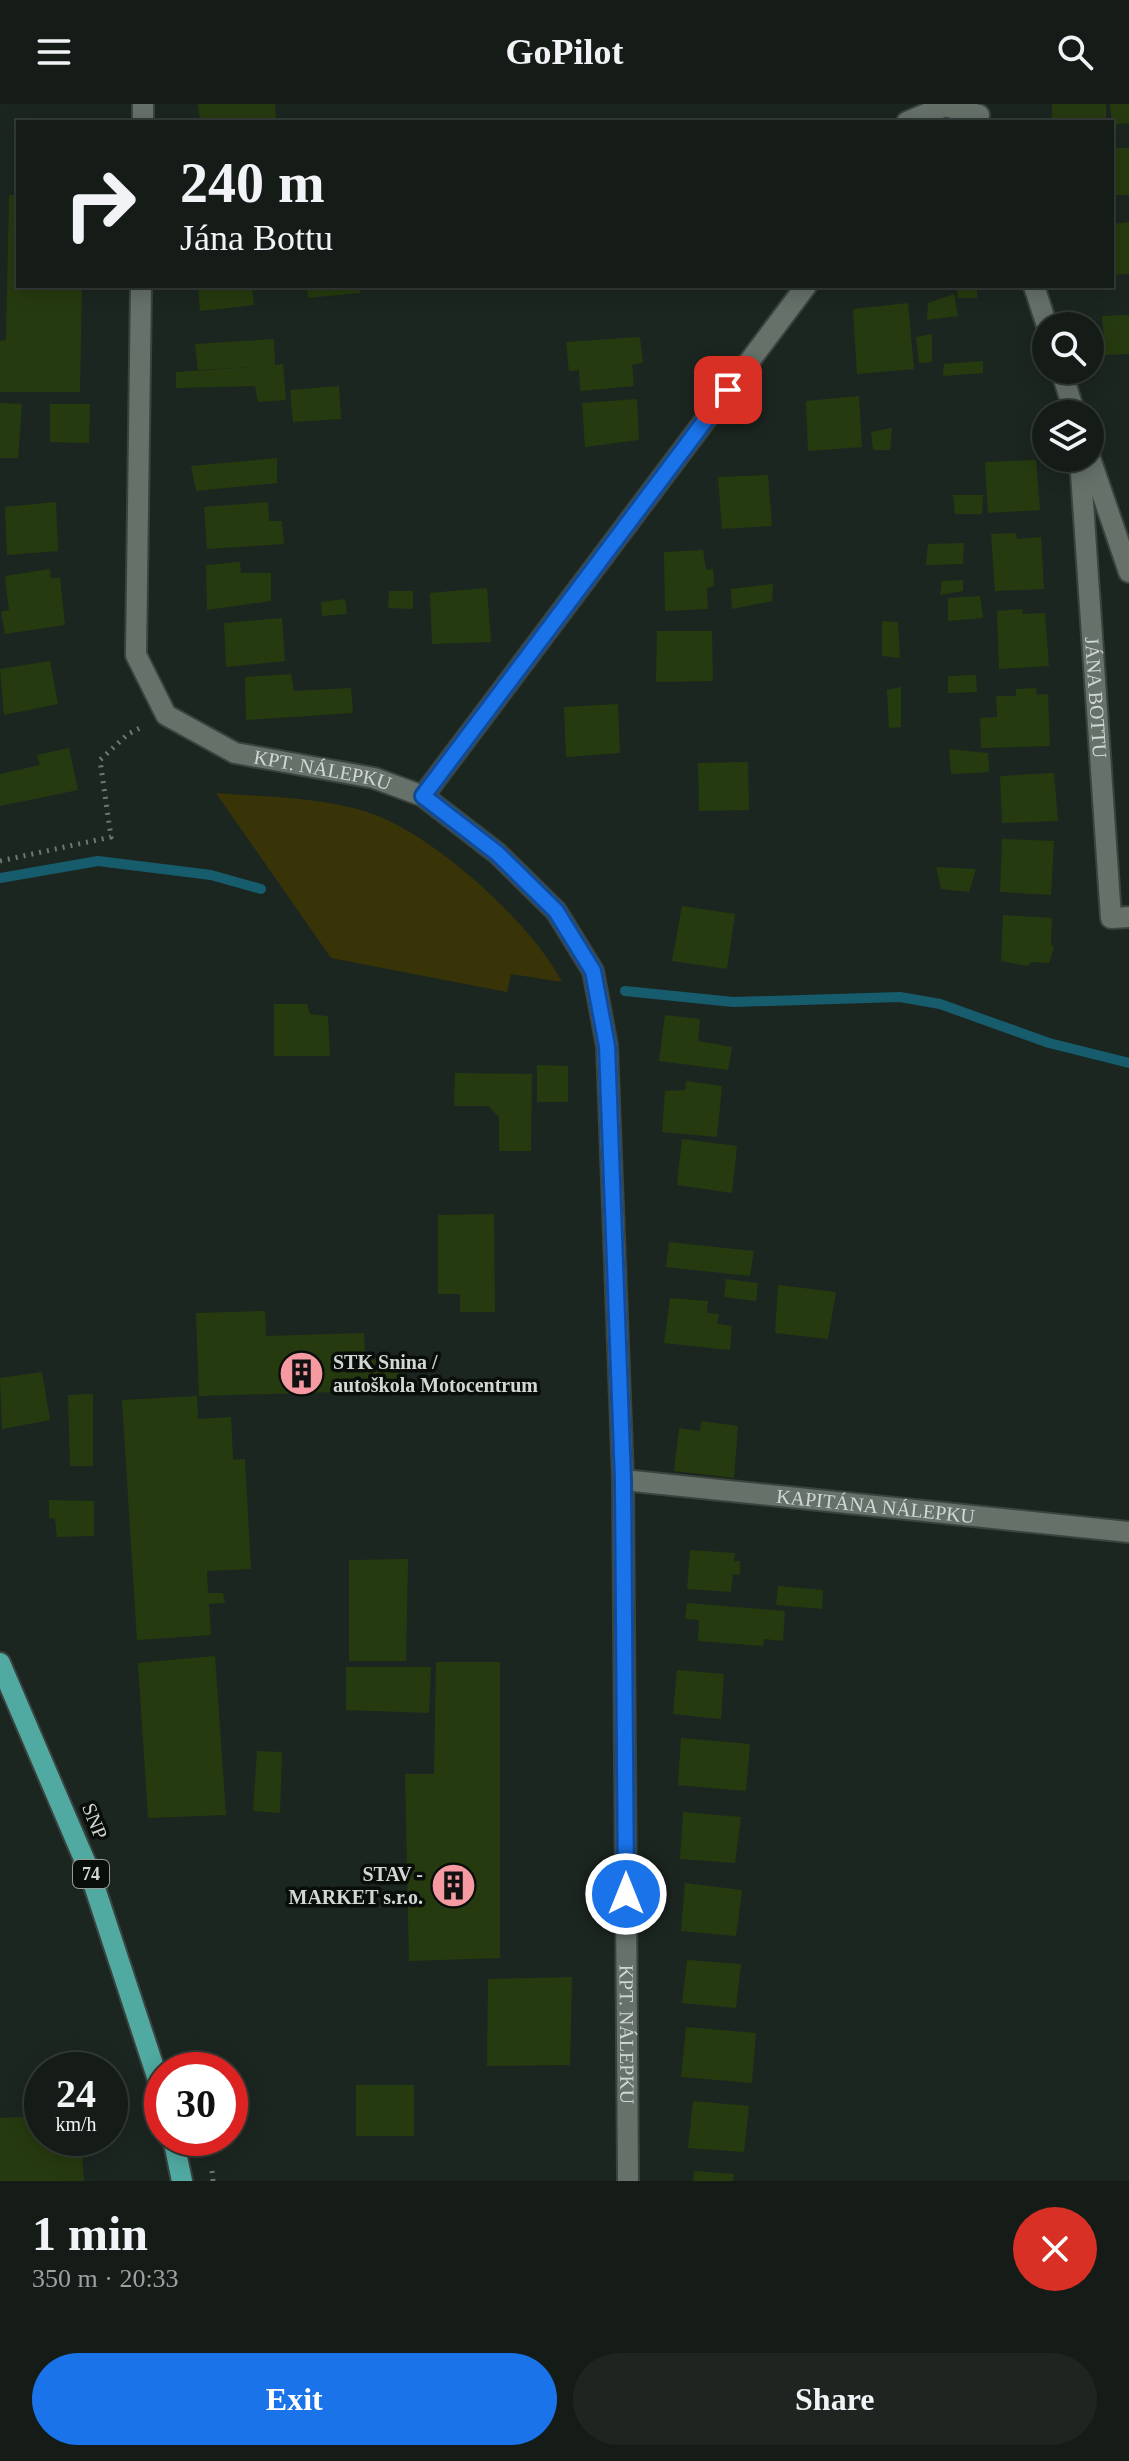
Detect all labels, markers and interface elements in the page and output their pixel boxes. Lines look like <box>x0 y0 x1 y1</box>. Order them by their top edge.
icon: menu <box>32 30 76 74</box>
icon: search <box>1053 30 1097 74</box>
text: GoPilot <box>506 32 623 72</box>
icon: right <box>48 152 152 256</box>
text: 240 m <box>180 152 325 214</box>
text: Jána Bottu <box>180 218 333 258</box>
map controls <box>1032 312 1104 472</box>
button: search <box>1032 312 1104 384</box>
pin <box>694 356 762 424</box>
icon: arrive <box>706 368 750 412</box>
button: layers <box>1032 400 1104 472</box>
street label: JÁNA BOTTU <box>1081 636 1111 759</box>
street label: KPT. NÁLEPKU <box>252 746 395 795</box>
building icon: STK Snina / autoškola Motocentrum <box>278 1350 326 1398</box>
place label: STK Snina / autoškola Motocentrum <box>333 1351 538 1396</box>
street label: KAPITÁNA NÁLEPKU <box>775 1485 977 1527</box>
street label: SNP <box>78 1800 112 1842</box>
position arrow <box>584 1852 668 1936</box>
road number: 74 <box>73 1860 109 1888</box>
building icon: STAV - MARKET s.r.o. <box>430 1861 478 1909</box>
place label: STAV - MARKET s.r.o. <box>289 1863 423 1908</box>
street label: KPT. NÁLEPKU <box>615 1965 638 2105</box>
speed limit sign: 30 <box>144 2052 248 2156</box>
text: 24 <box>56 2071 96 2116</box>
text: km/h <box>55 2113 97 2135</box>
text: 1 min <box>32 2207 148 2260</box>
button: close <box>1013 2207 1097 2291</box>
text: 350 m · 20:33 <box>32 2264 179 2293</box>
button: Exit <box>32 2353 557 2445</box>
button: Share <box>573 2353 1097 2445</box>

